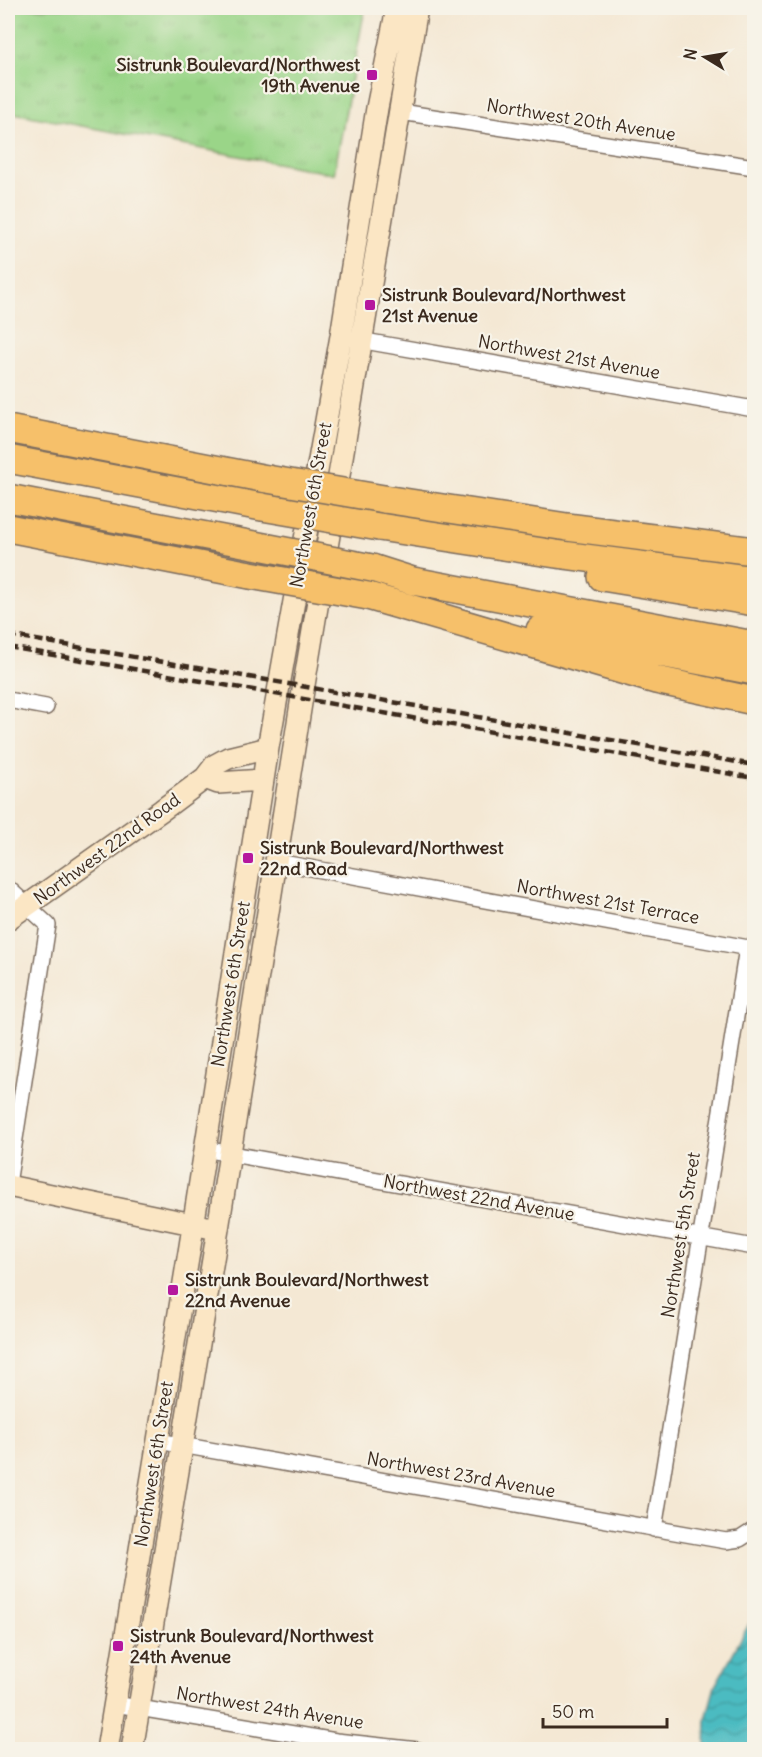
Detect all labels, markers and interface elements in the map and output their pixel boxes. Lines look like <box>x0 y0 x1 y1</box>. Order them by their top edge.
north arrow <box>675 27 735 87</box>
text: N <box>679 47 701 61</box>
place label: Sistrunk Boulevard/Northwest 19th Avenue <box>116 53 361 97</box>
marker: Sistrunk Boulevard/Northwest 19th Avenue <box>365 68 379 82</box>
street label: Northwest 20th Avenue <box>485 93 677 146</box>
place label: Sistrunk Boulevard/Northwest 21st Avenue <box>382 283 626 327</box>
marker: Sistrunk Boulevard/Northwest 21st Avenue <box>363 298 377 312</box>
street label: Northwest 21st Avenue <box>476 329 662 384</box>
street label: Northwest 6th Street <box>285 420 336 589</box>
street label: Northwest 22nd Road <box>29 787 185 910</box>
place label: Sistrunk Boulevard/Northwest 22nd Road <box>260 836 504 880</box>
marker: Sistrunk Boulevard/Northwest 22nd Road <box>241 851 255 865</box>
street label: Northwest 21st Terrace <box>515 874 701 929</box>
street label: Northwest 6th Street <box>206 899 255 1069</box>
street label: Northwest 5th Street <box>656 1150 705 1319</box>
street label: Northwest 22nd Avenue <box>382 1169 577 1226</box>
place label: Sistrunk Boulevard/Northwest 22nd Avenue <box>185 1268 429 1312</box>
marker: Sistrunk Boulevard/Northwest 22nd Avenue <box>166 1283 180 1297</box>
street label: Northwest 6th Street <box>129 1379 178 1549</box>
street label: Northwest 23rd Avenue <box>365 1447 557 1502</box>
place label: Sistrunk Boulevard/Northwest 24th Avenue <box>130 1624 374 1668</box>
marker: Sistrunk Boulevard/Northwest 24th Avenue <box>111 1639 125 1653</box>
street label: Northwest 24th Avenue <box>175 1681 365 1734</box>
scale bar <box>543 1691 668 1729</box>
text: 50 m <box>552 1700 594 1723</box>

